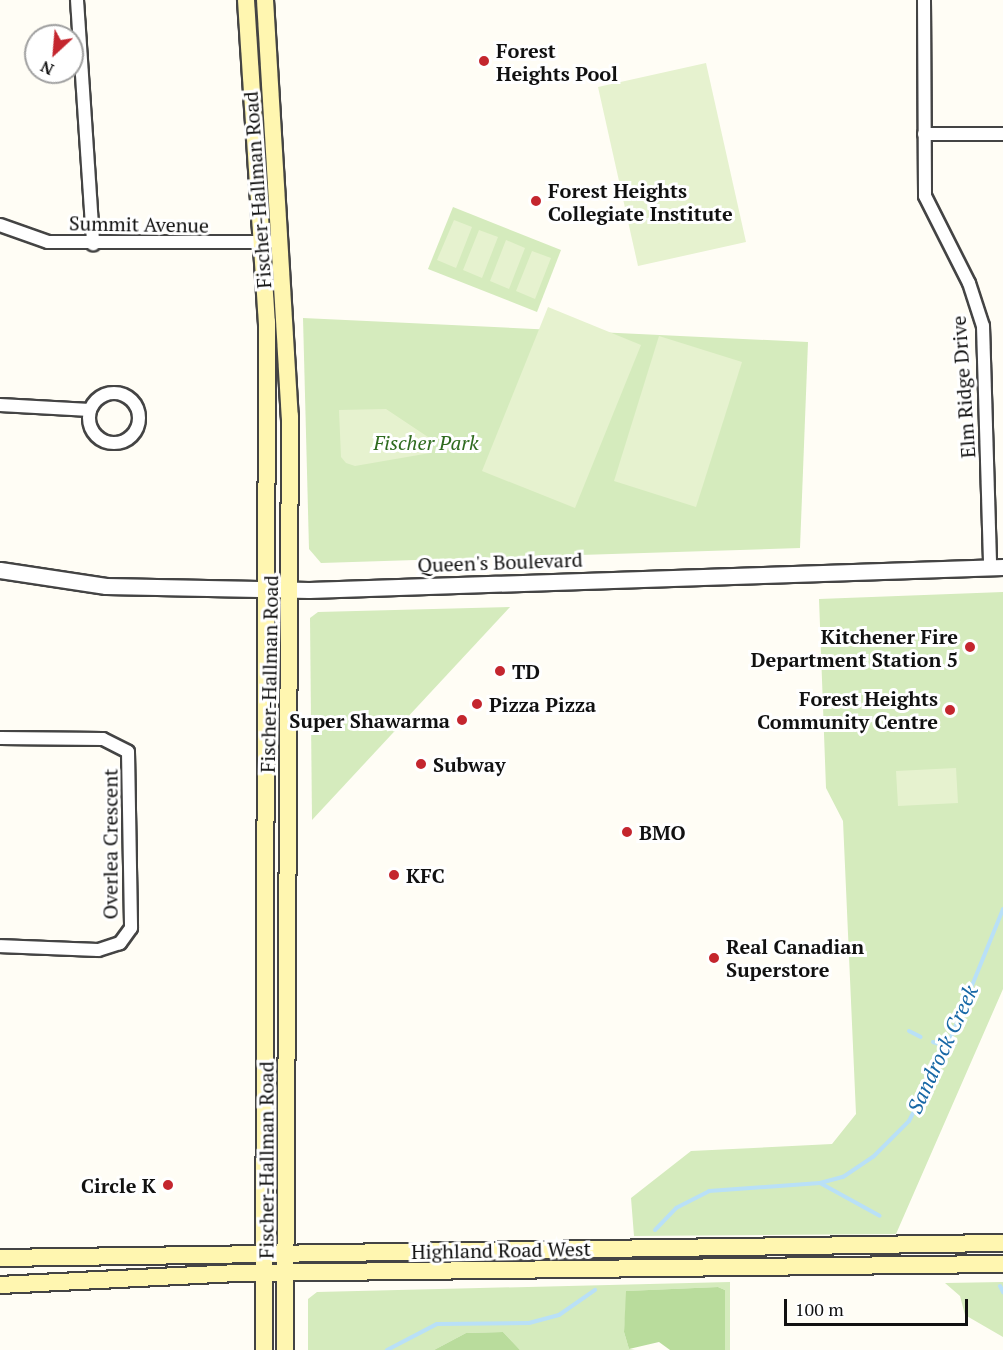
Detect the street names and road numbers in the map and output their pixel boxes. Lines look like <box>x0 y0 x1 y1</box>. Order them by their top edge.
street label: Fischer-Hallman Road <box>238 91 276 289</box>
street label: Summit Avenue <box>69 211 209 237</box>
street label: Elm Ridge Drive <box>946 315 980 459</box>
street label: Queen's Boulevard <box>417 547 583 577</box>
street label: Fischer-Hallman Road <box>255 575 283 773</box>
street label: Overlea Crescent <box>98 769 122 919</box>
street label: Fischer-Hallman Road <box>254 1061 278 1259</box>
street label: Highland Road West <box>411 1236 591 1264</box>

